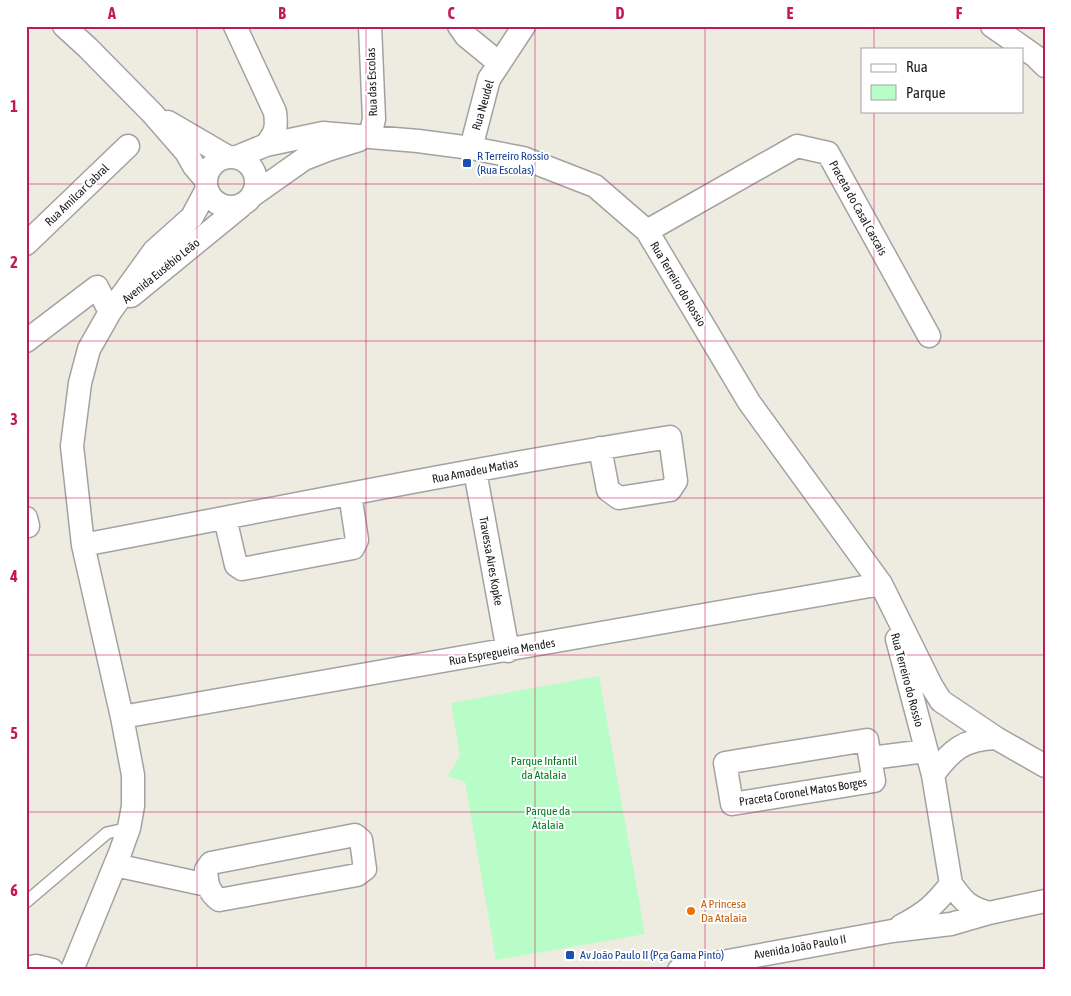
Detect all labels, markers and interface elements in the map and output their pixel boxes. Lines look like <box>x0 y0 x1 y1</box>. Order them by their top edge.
text: A <box>107 4 116 22</box>
text: B <box>278 4 286 22</box>
text: C <box>447 4 455 22</box>
text: D <box>616 4 625 22</box>
text: E <box>787 4 794 22</box>
text: F <box>956 4 963 22</box>
street label: Rua das Escolas <box>364 47 380 117</box>
legend <box>861 48 1024 112</box>
text: Rua <box>906 58 928 75</box>
street label: Rua Neudel <box>469 77 497 132</box>
text: Parque <box>906 84 946 101</box>
text: 1 <box>10 97 18 115</box>
place label: R Terreiro Rossio (Rua Escolas) <box>477 149 550 177</box>
marker: R Terreiro Rossio (Rua Escolas) <box>461 157 473 169</box>
street label: Praceta do Casal Cascais <box>826 158 890 258</box>
street label: Rua Amílcar Cabral <box>42 160 112 229</box>
street label: Avenida Eusébio Leão <box>120 235 203 306</box>
street label: Rua Terreiro do Rossio <box>647 239 709 329</box>
text: 2 <box>10 253 18 271</box>
text: 3 <box>10 410 18 428</box>
street label: Rua Amadeu Matias <box>431 456 519 486</box>
street label: Travessa Aires Kopke <box>476 515 506 607</box>
text: 4 <box>9 567 18 585</box>
street label: Rua Terreiro do Rossio <box>888 632 926 729</box>
street label: Rua Espregueira Mendes <box>448 636 556 668</box>
text: 5 <box>10 724 18 742</box>
park label: Parque Infantil da Atalaia <box>511 754 578 782</box>
street label: Praceta Coronel Matos Borges <box>738 775 868 809</box>
park label: Parque da Atalaia <box>526 804 570 832</box>
text: 6 <box>10 881 18 899</box>
place label: A Princesa Da Atalaia <box>701 897 747 925</box>
marker: A Princesa Da Atalaia <box>685 905 697 917</box>
street label: Avenida João Paulo II <box>753 932 847 962</box>
place label: Av João Paulo II (Pça Gama Pinto) <box>580 948 724 962</box>
marker: Av João Paulo II (Pça Gama Pinto) <box>564 949 576 961</box>

